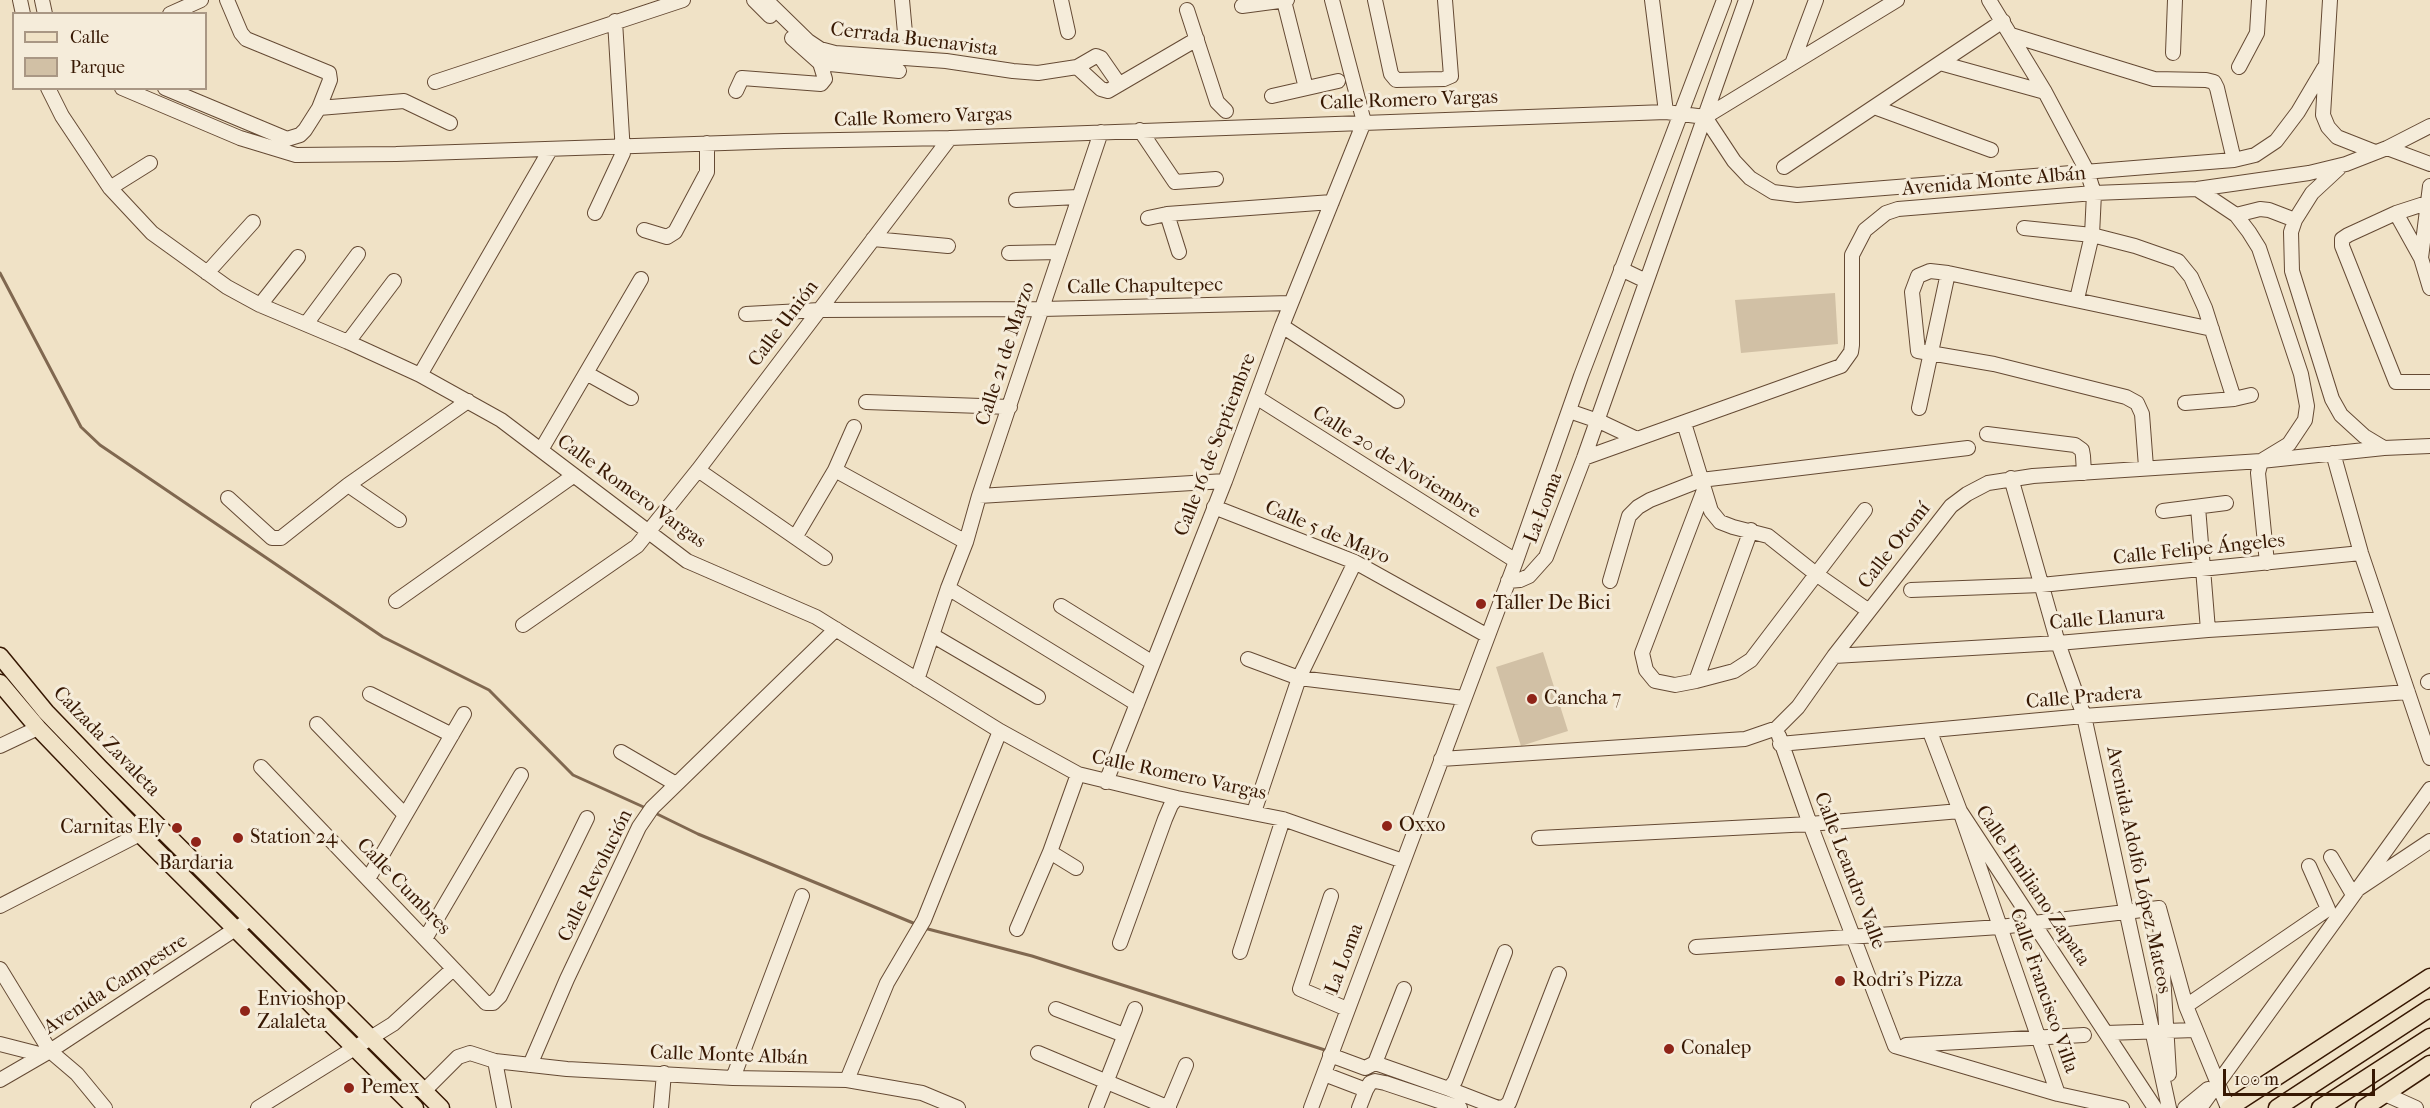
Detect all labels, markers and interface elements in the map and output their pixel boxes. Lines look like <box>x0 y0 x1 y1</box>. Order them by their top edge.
legend <box>12 12 207 90</box>
street label: Cerrada Buenavista <box>829 18 999 62</box>
text: Calle <box>70 27 109 48</box>
text: Parque <box>70 57 125 78</box>
street label: Calle Romero Vargas <box>1320 86 1498 116</box>
street label: Calle Romero Vargas <box>834 103 1012 133</box>
street label: Avenida Monte Albán <box>1901 162 2087 202</box>
street label: Calle Chapultepec <box>1067 274 1223 300</box>
street label: Calle Unión <box>744 276 824 372</box>
street label: Calle 21 de Marzo <box>971 279 1041 429</box>
street label: Calle 16 de Septiembre <box>1170 350 1262 540</box>
street label: Calle 20 de Noviembre <box>1307 401 1485 525</box>
street label: Calle Romero Vargas <box>552 430 710 554</box>
street label: La Loma <box>1520 469 1568 547</box>
street label: Calle 5 de Mayo <box>1261 496 1393 570</box>
street label: Calle Otomí <box>1854 498 1936 594</box>
street label: Calle Felipe Ángeles <box>2112 529 2286 571</box>
place label: Taller De Bici <box>1493 592 1611 616</box>
marker: Taller De Bici <box>1474 597 1488 611</box>
street label: Calle Llanura <box>2049 602 2165 636</box>
street label: Calle Pradera <box>2025 681 2143 715</box>
street label: Calzada Zavaleta <box>47 682 165 802</box>
place label: Cancha 7 <box>1544 687 1621 711</box>
marker: Cancha 7 <box>1525 692 1539 706</box>
street label: Avenida Adolfo López Mateos <box>2100 744 2176 996</box>
street label: Calle Romero Vargas <box>1089 746 1269 806</box>
street label: Calle Leandro Valle <box>1808 789 1890 953</box>
street label: Calle Emiliano Zapata <box>1969 801 2095 971</box>
street label: Calle Revolución <box>554 806 638 946</box>
place label: Oxxo <box>1399 814 1446 838</box>
place label: Carnitas Ely <box>60 816 165 840</box>
marker: Oxxo <box>1380 819 1394 833</box>
marker: Carnitas Ely <box>170 821 184 835</box>
place label: Station 24 <box>250 826 338 850</box>
marker: Station 24 <box>231 831 245 845</box>
street label: Calle Cumbres <box>351 834 455 940</box>
marker: Bardaria <box>189 835 203 849</box>
place label: Bardaria <box>159 852 233 876</box>
street label: Calle Francisco Villa <box>2004 906 2082 1076</box>
street label: La Loma <box>1321 920 1369 998</box>
street label: Avenida Campestre <box>40 930 192 1040</box>
place label: Rodri's Pizza <box>1852 969 1962 993</box>
marker: Rodri's Pizza <box>1833 974 1847 988</box>
place label: Envioshop Zalaleta <box>257 988 346 1035</box>
marker: Envioshop Zalaleta <box>238 1004 252 1018</box>
place label: Conalep <box>1681 1037 1751 1061</box>
street label: Calle Monte Albán <box>649 1041 809 1071</box>
marker: Conalep <box>1662 1042 1676 1056</box>
scale bar <box>2226 1057 2378 1095</box>
text: 100 m <box>2234 1069 2279 1090</box>
place label: Pemex <box>361 1076 419 1100</box>
marker: Pemex <box>342 1081 356 1095</box>

